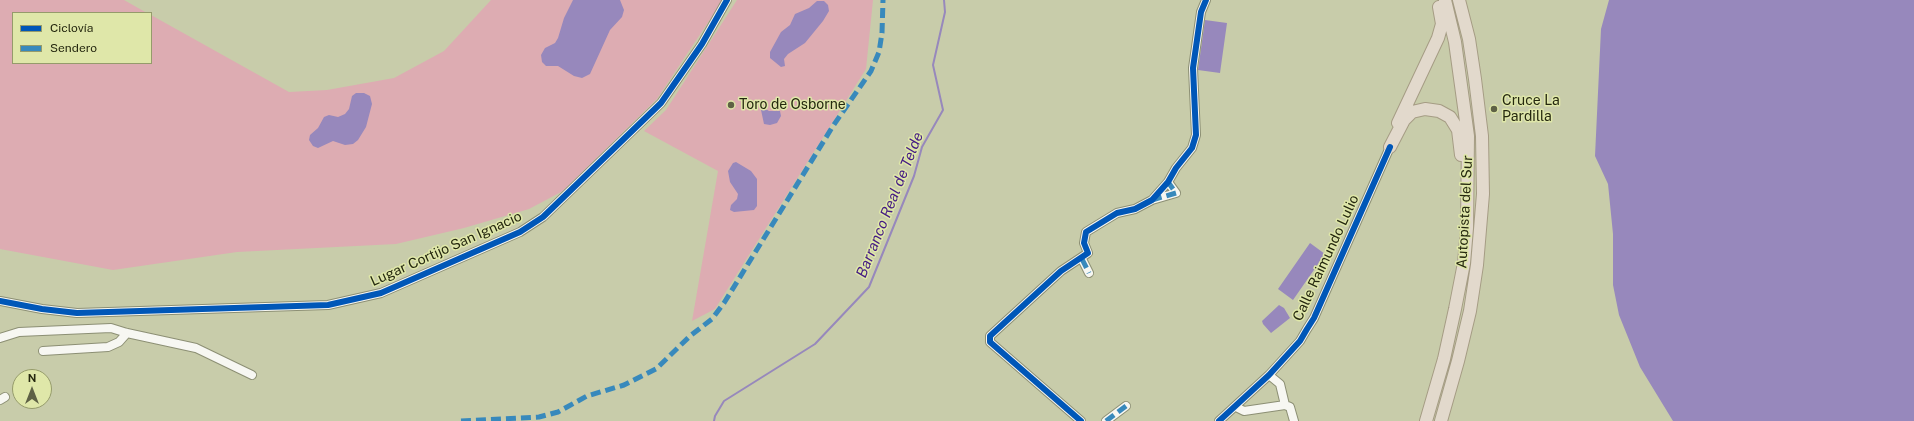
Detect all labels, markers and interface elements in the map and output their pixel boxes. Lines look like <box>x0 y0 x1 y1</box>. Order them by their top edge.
legend <box>12 12 152 64</box>
text: Ciclovía <box>50 21 93 35</box>
text: Sendero <box>50 41 97 55</box>
place label: Cruce La Pardilla <box>1502 93 1560 126</box>
place label: Toro de Osborne <box>739 97 846 113</box>
marker: Toro de Osborne <box>726 100 736 110</box>
marker: Cruce La Pardilla <box>1489 104 1499 114</box>
water label: Barranco Real de Telde <box>853 130 927 280</box>
street label: Autopista del Sur <box>1454 155 1476 269</box>
street label: Calle Raimundo Lulio <box>1289 192 1363 324</box>
street label: Lugar Cortijo San Ignacio <box>368 208 524 290</box>
north arrow <box>12 369 52 409</box>
text: N <box>28 372 36 384</box>

